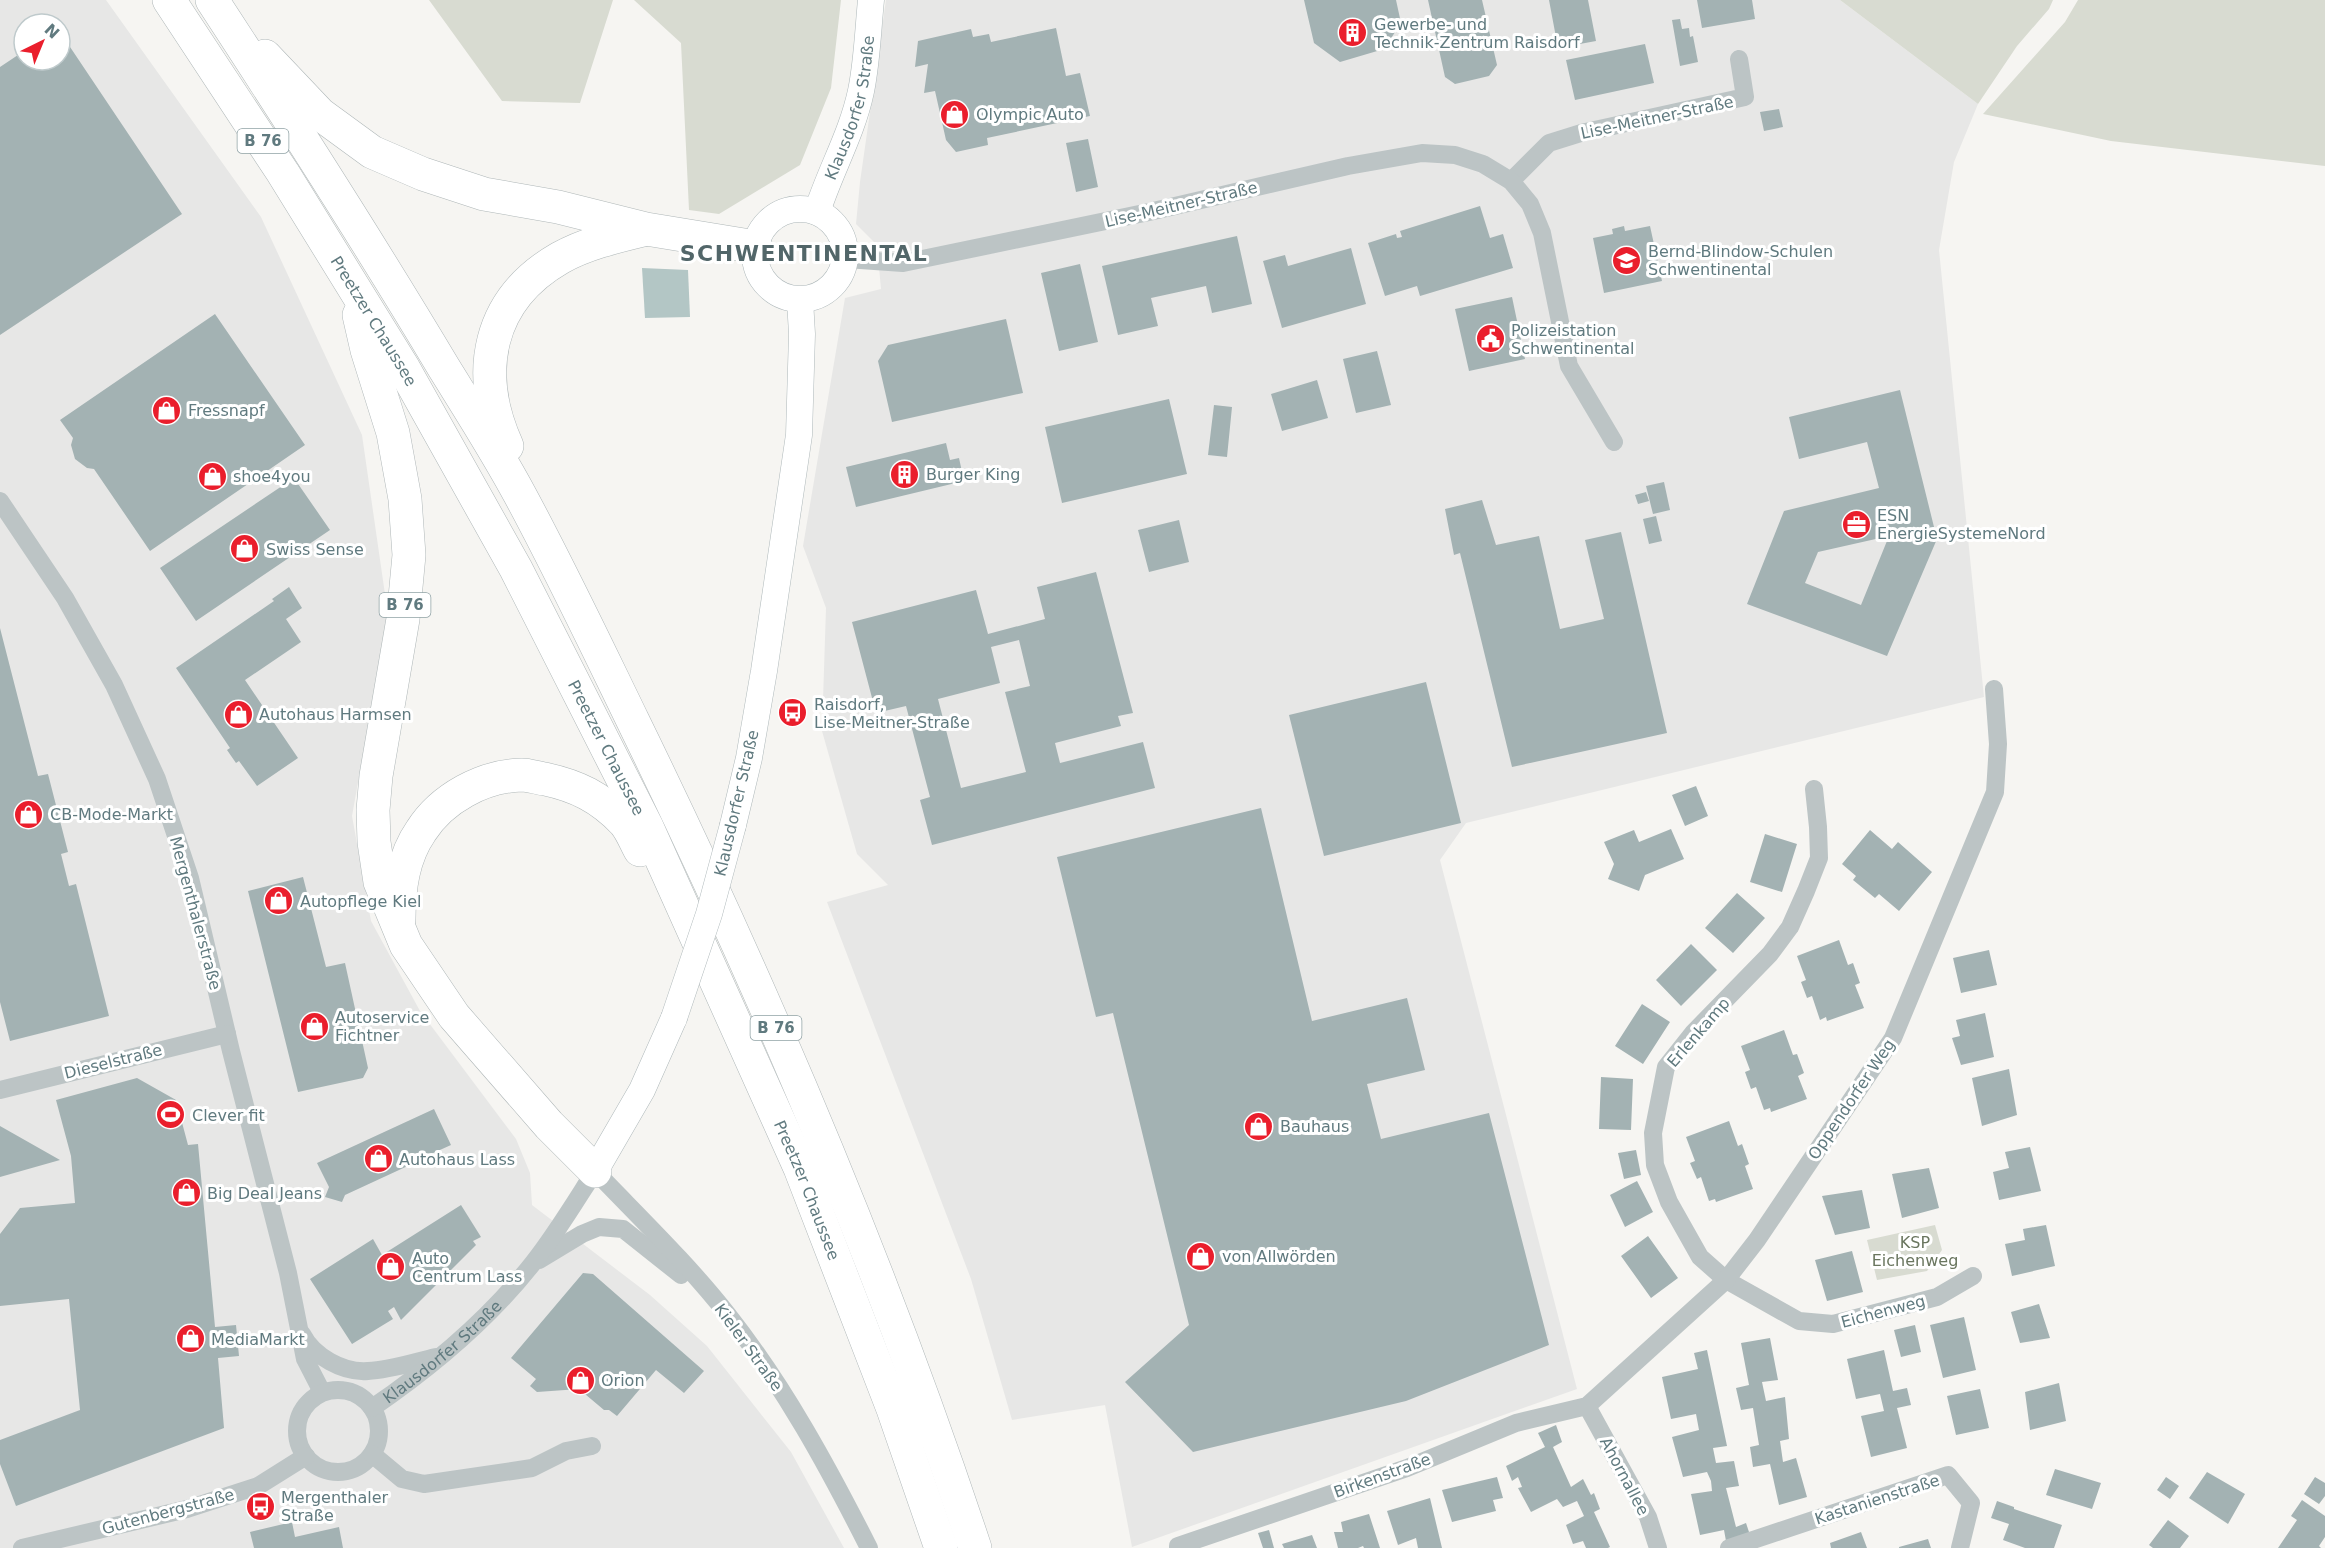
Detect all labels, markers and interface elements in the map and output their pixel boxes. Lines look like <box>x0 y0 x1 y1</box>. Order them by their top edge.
north arrow <box>12 12 72 72</box>
place label: Gewerbe- und Technik-Zentrum Raisdorf <box>1373 15 1580 52</box>
building icon: Gewerbe- und Technik-Zentrum Raisdorf <box>1337 17 1369 49</box>
text: N <box>41 20 63 43</box>
street label: Klausdorfer Straße <box>821 35 878 183</box>
street label: Lise-Meitner-Straße <box>1579 92 1735 143</box>
shop icon: Olympic Auto <box>939 98 971 130</box>
place label: Olympic Auto <box>976 105 1084 124</box>
road number: B 76 <box>238 129 288 153</box>
street label: Lise-Meitner-Straße <box>1103 178 1259 231</box>
district label: SCHWENTINENTAL <box>680 241 928 266</box>
place label: Bernd-Blindow-Schulen Schwentinental <box>1648 242 1833 279</box>
school or university icon: Bernd-Blindow-Schulen Schwentinental <box>1611 244 1643 276</box>
street label: Preetzer Chaussee <box>327 253 421 390</box>
place label: Polizeistation Schwentinental <box>1511 321 1635 358</box>
public building icon: Polizeistation Schwentinental <box>1474 323 1506 355</box>
shop icon: Fressnapf <box>151 394 183 426</box>
place label: Fressnapf <box>188 401 265 420</box>
building icon: Burger King <box>889 458 921 490</box>
shop icon: shoe4you <box>196 460 228 492</box>
place label: Burger King <box>926 465 1020 484</box>
place label: shoe4you <box>233 467 311 486</box>
place label: ESN EnergieSystemeNord <box>1877 506 2046 543</box>
office icon: ESN EnergieSystemeNord <box>1840 508 1872 540</box>
shop icon: Swiss Sense <box>229 533 261 565</box>
place label: Swiss Sense <box>266 540 364 559</box>
road number: B 76 <box>380 593 430 617</box>
street label: Preetzer Chaussee <box>564 677 648 819</box>
place label: Raisdorf, Lise-Meitner-Straße <box>814 695 970 732</box>
bus stop icon: Raisdorf, Lise-Meitner-Straße <box>777 697 809 729</box>
shop icon: Autohaus Harmsen <box>222 698 254 730</box>
place label: Autohaus Harmsen <box>259 705 412 724</box>
street label: Klausdorfer Straße <box>710 728 763 878</box>
shop icon: CB-Mode-Markt <box>13 798 45 830</box>
place label: CB-Mode-Markt <box>50 805 173 824</box>
street label: Mergenthalerstraße <box>166 834 225 992</box>
shop icon: Autopflege Kiel <box>263 885 295 917</box>
place label: Autopflege Kiel <box>300 892 422 911</box>
street label: Erlenkamp <box>1663 994 1734 1071</box>
place label: Autoservice Fichtner <box>335 1008 429 1045</box>
shop icon: Autoservice Fichtner <box>298 1010 330 1042</box>
road number: B 76 <box>750 1016 802 1040</box>
street label: Oppendorfer Weg <box>1804 1035 1899 1163</box>
street label: Dieselstraße <box>62 1040 164 1083</box>
sports icon: Clever fit <box>155 1099 187 1131</box>
place label: Clever fit <box>192 1106 265 1125</box>
shop icon: Bauhaus <box>1243 1110 1275 1142</box>
street label: Preetzer Chaussee <box>770 1117 844 1263</box>
place label: Bauhaus <box>1280 1117 1349 1136</box>
shop icon: Autohaus Lass <box>362 1143 394 1175</box>
place label: Autohaus Lass <box>399 1150 515 1169</box>
shop icon: Big Deal Jeans <box>170 1177 202 1209</box>
place label: Big Deal Jeans <box>207 1184 322 1203</box>
park label: KSP Eichenweg <box>1872 1233 1958 1270</box>
shop icon: von Allwörden <box>1185 1240 1217 1272</box>
place label: von Allwörden <box>1222 1247 1336 1266</box>
place label: Auto Centrum Lass <box>412 1249 522 1286</box>
shop icon: Auto Centrum Lass <box>375 1251 407 1283</box>
street label: Eichenweg <box>1839 1291 1927 1332</box>
street label: Klausdorfer Straße <box>379 1296 506 1408</box>
street label: Kieler Straße <box>711 1300 787 1395</box>
shop icon: MediaMarkt <box>174 1323 206 1355</box>
place label: MediaMarkt <box>211 1330 305 1349</box>
shop icon: Orion <box>564 1364 596 1396</box>
place label: Orion <box>601 1371 645 1390</box>
street label: Ahornallee <box>1596 1434 1653 1519</box>
street label: Birkenstraße <box>1331 1449 1433 1502</box>
street label: Kastanienstraße <box>1812 1470 1942 1529</box>
street label: Gutenbergstraße <box>100 1485 236 1538</box>
place label: Mergenthaler Straße <box>281 1488 389 1525</box>
bus stop icon: Mergenthaler Straße <box>244 1490 276 1522</box>

